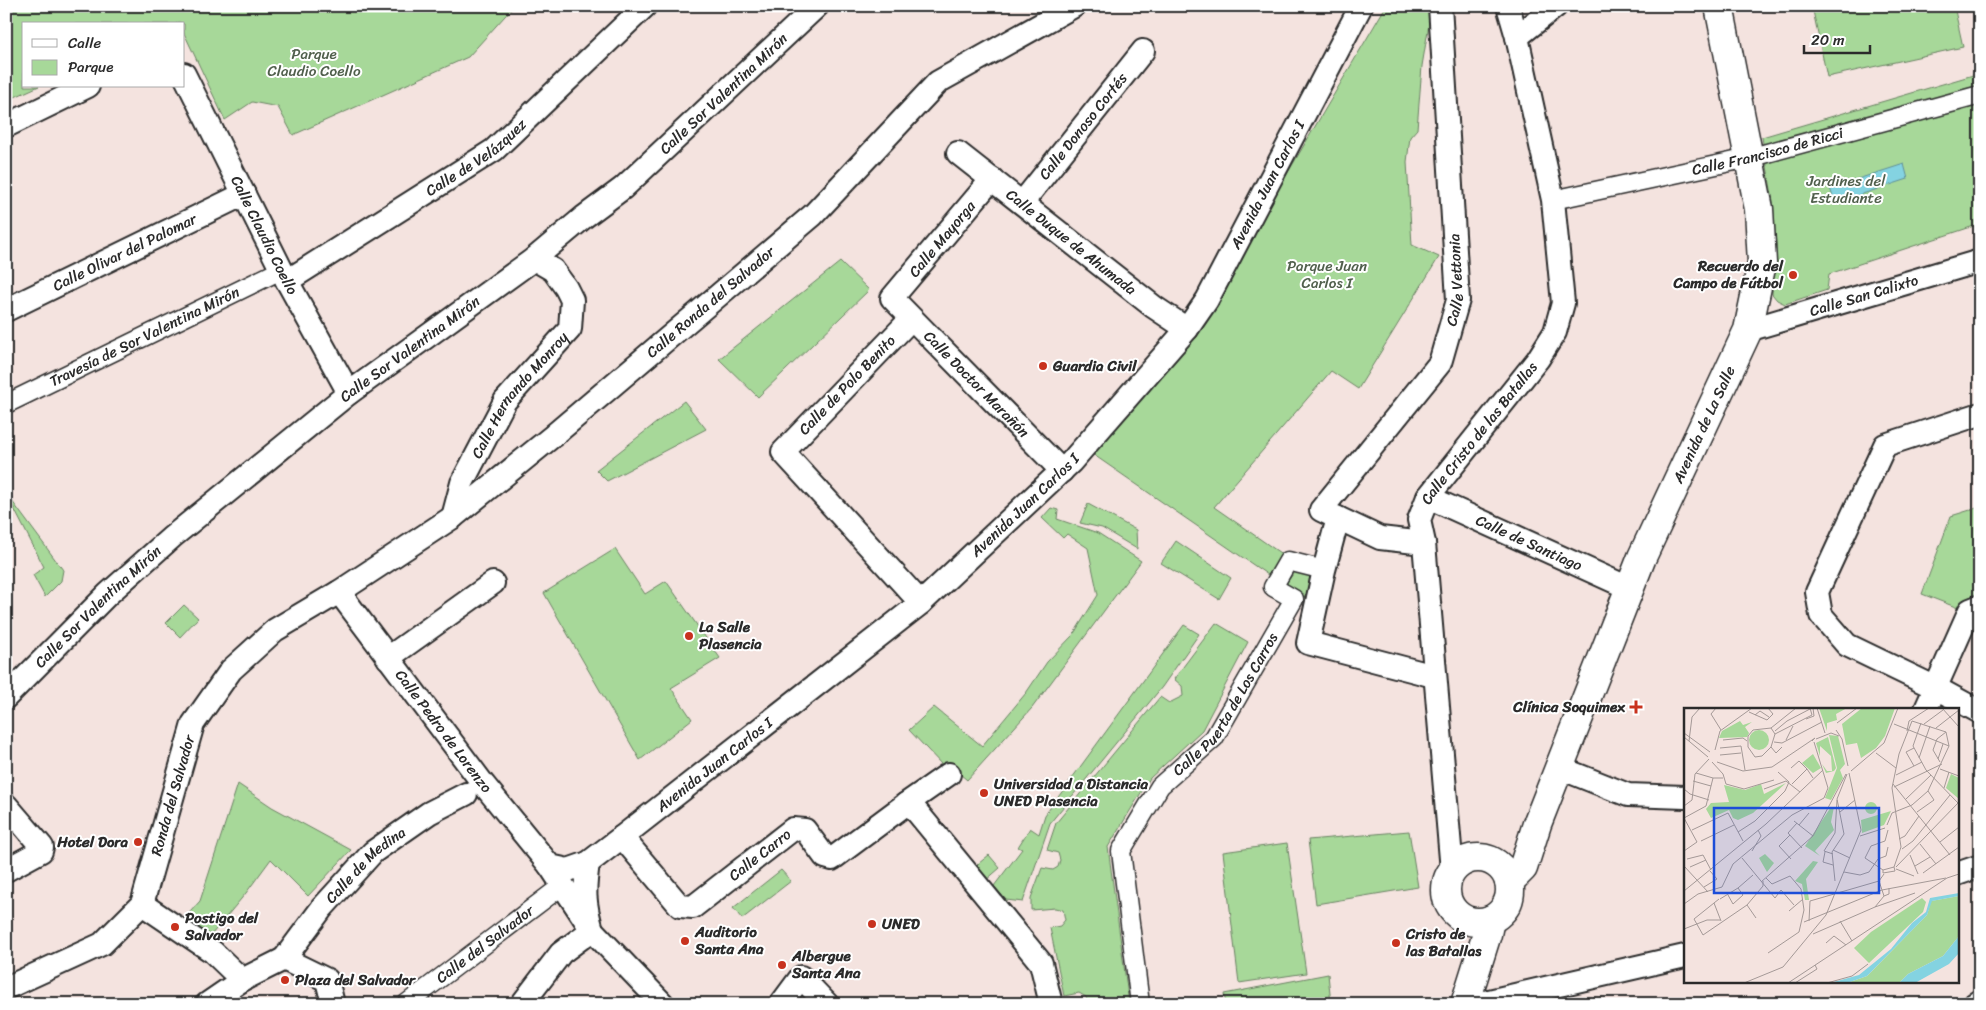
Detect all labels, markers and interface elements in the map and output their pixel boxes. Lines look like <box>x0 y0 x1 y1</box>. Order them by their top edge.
legend <box>22 22 185 88</box>
scale bar <box>1804 22 1870 54</box>
street label: Calle Sor Valentina Mirón <box>653 27 794 161</box>
text: 20 m <box>1811 27 1845 53</box>
text: Calle <box>68 30 101 56</box>
park label: Parque Claudio Coello <box>267 41 361 84</box>
text: Parque <box>68 54 113 80</box>
street label: Calle Donoso Cortés <box>1032 67 1134 186</box>
street label: Calle de Velázquez <box>420 112 533 203</box>
street label: Avenida Juan Carlos I <box>1222 114 1313 255</box>
street label: Calle Francisco de Ricci <box>1689 120 1847 183</box>
park label: Jardines del Estudiante <box>1806 168 1886 211</box>
street label: Calle Claudio Coello <box>223 171 305 300</box>
street label: Calle Duque de Ahumada <box>1000 182 1143 302</box>
street label: Calle Mayorga <box>902 194 982 283</box>
street label: Calle Olivar del Palomar <box>48 206 202 298</box>
street label: Calle Vettonia <box>1438 233 1471 329</box>
street label: Calle Ronda del Salvador <box>640 239 781 365</box>
park label: Parque Juan Carlos I <box>1287 253 1367 296</box>
place label: Recuerdo del Campo de Fútbol <box>1672 253 1784 296</box>
street label: Calle San Calixto <box>1806 267 1922 324</box>
marker: Recuerdo del Campo de Fútbol <box>1787 269 1799 281</box>
street label: Travesía de Sor Valentina Mirón <box>45 279 244 394</box>
street label: Calle Sor Valentina Mirón <box>334 289 486 409</box>
street label: Calle Doctor Marañón <box>917 324 1036 444</box>
street label: Calle Hernando Monroy <box>464 325 575 463</box>
street label: Calle de Polo Benito <box>792 328 902 441</box>
place label: Guardia Civil <box>1052 353 1137 379</box>
street label: Calle Cristo de las Batallas <box>1413 355 1545 508</box>
marker: Guardia Civil <box>1037 360 1049 372</box>
street label: Avenida de La Salle <box>1665 361 1743 489</box>
street label: Avenida Juan Carlos I <box>964 446 1087 564</box>
street label: Calle de Santiago <box>1472 507 1587 578</box>
street label: Calle Sor Valentina Mirón <box>28 539 168 674</box>
place label: La Salle Plasencia <box>699 614 762 657</box>
street label: Calle Puerta de Los Carros <box>1166 627 1286 783</box>
marker: La Salle Plasencia <box>683 630 695 642</box>
street label: Calle Pedro de Lorenzo <box>388 664 499 799</box>
place label: Clínica Soquimex <box>1512 694 1626 720</box>
marker: Clínica Soquimex <box>1629 700 1643 714</box>
inset map <box>1684 708 1958 982</box>
street label: Avenida Juan Carlos I <box>650 710 780 819</box>
street label: Ronda del Salvador <box>143 731 202 859</box>
place label: Universidad a Distancia UNED Plasencia <box>994 771 1149 814</box>
marker: Universidad a Distancia UNED Plasencia <box>978 787 990 799</box>
street label: Calle de Medina <box>319 820 412 910</box>
street label: Calle Carro <box>723 822 797 888</box>
place label: Hotel Dora <box>56 829 128 855</box>
marker: Hotel Dora <box>132 836 144 848</box>
street label: Calle del Salvador <box>430 898 540 990</box>
place label: Postigo del Salvador <box>184 905 259 948</box>
place label: UNED <box>882 911 921 937</box>
marker: UNED <box>866 918 878 930</box>
place label: Auditorio Santa Ana <box>694 919 764 962</box>
marker: Postigo del Salvador <box>169 921 181 933</box>
place label: Cristo de las Batallas <box>1405 921 1482 964</box>
marker: Auditorio Santa Ana <box>679 935 691 947</box>
marker: Cristo de las Batallas <box>1390 937 1402 949</box>
place label: Albergue Santa Ana <box>791 943 861 986</box>
marker: Albergue Santa Ana <box>776 959 788 971</box>
place label: Plaza del Salvador <box>295 967 417 993</box>
marker: Plaza del Salvador <box>279 974 291 986</box>

